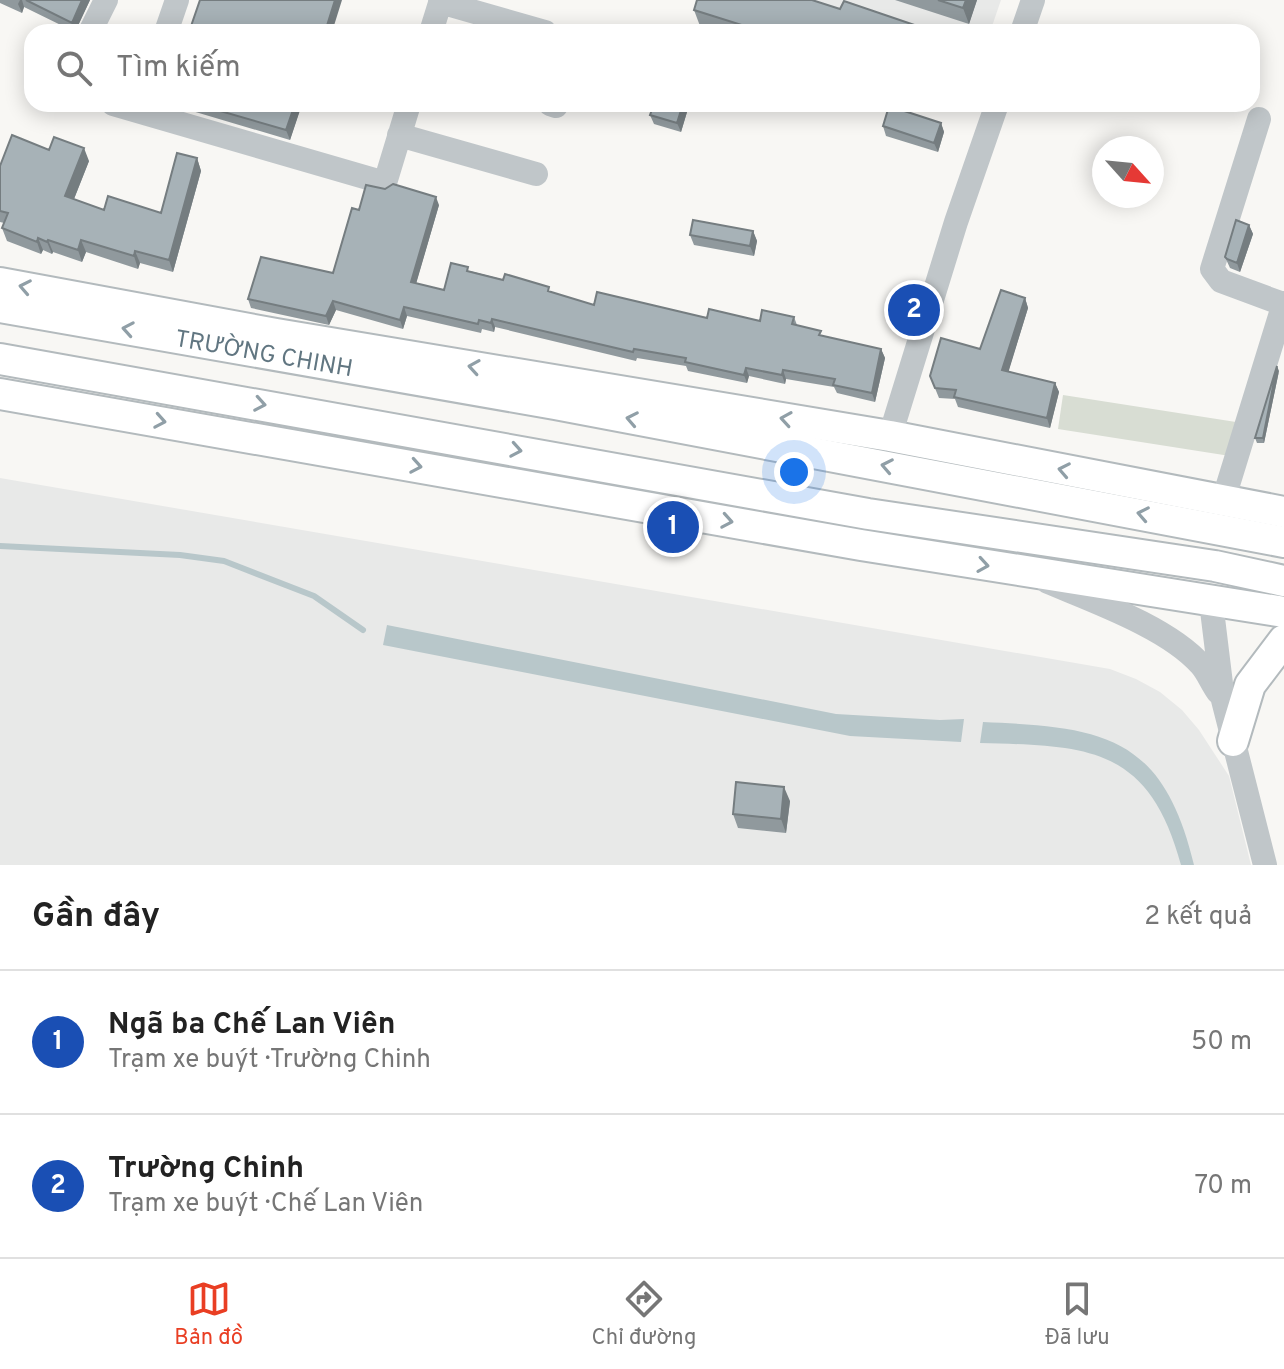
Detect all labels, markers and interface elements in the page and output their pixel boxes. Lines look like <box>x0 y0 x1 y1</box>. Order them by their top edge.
search box <box>24 24 1260 112</box>
icon: search <box>52 46 96 90</box>
text: Tìm kiếm <box>116 50 241 87</box>
north arrow <box>1092 136 1164 208</box>
one-way arrow <box>18 280 32 297</box>
pin: 2 <box>888 280 940 340</box>
one-way arrow <box>121 321 134 338</box>
street label: TRƯỜNG CHINH <box>172 325 355 385</box>
one-way arrow <box>467 359 481 376</box>
one-way arrow <box>253 394 267 411</box>
one-way arrow <box>625 411 639 428</box>
one-way arrow <box>153 412 166 429</box>
one-way arrow <box>779 412 793 429</box>
one-way arrow <box>509 441 523 458</box>
your location <box>774 452 814 492</box>
one-way arrow <box>409 457 423 474</box>
one-way arrow <box>881 459 894 476</box>
one-way arrow <box>1057 462 1071 479</box>
pin: 1 <box>647 497 699 557</box>
one-way arrow <box>1136 506 1150 523</box>
one-way arrow <box>720 511 734 528</box>
one-way arrow <box>976 555 990 572</box>
text: Gần đây <box>32 896 160 939</box>
text: 2 kết quả <box>1144 901 1252 934</box>
text: Ngã ba Chế Lan Viên <box>108 1007 396 1044</box>
text: 1 <box>53 1026 63 1059</box>
text: 50 m <box>1191 1026 1252 1059</box>
text: Trạm xe buýt · Trường Chinh <box>108 1044 431 1077</box>
text: Trường Chinh <box>108 1151 304 1188</box>
text: 2 <box>50 1170 66 1203</box>
text: 70 m <box>1194 1170 1252 1203</box>
text: Trạm xe buýt · Chế Lan Viên <box>108 1188 423 1221</box>
tab: Bản đồ <box>174 1277 243 1352</box>
tab: Chỉ đường <box>592 1277 696 1352</box>
tab: Đã lưu <box>1045 1277 1110 1352</box>

